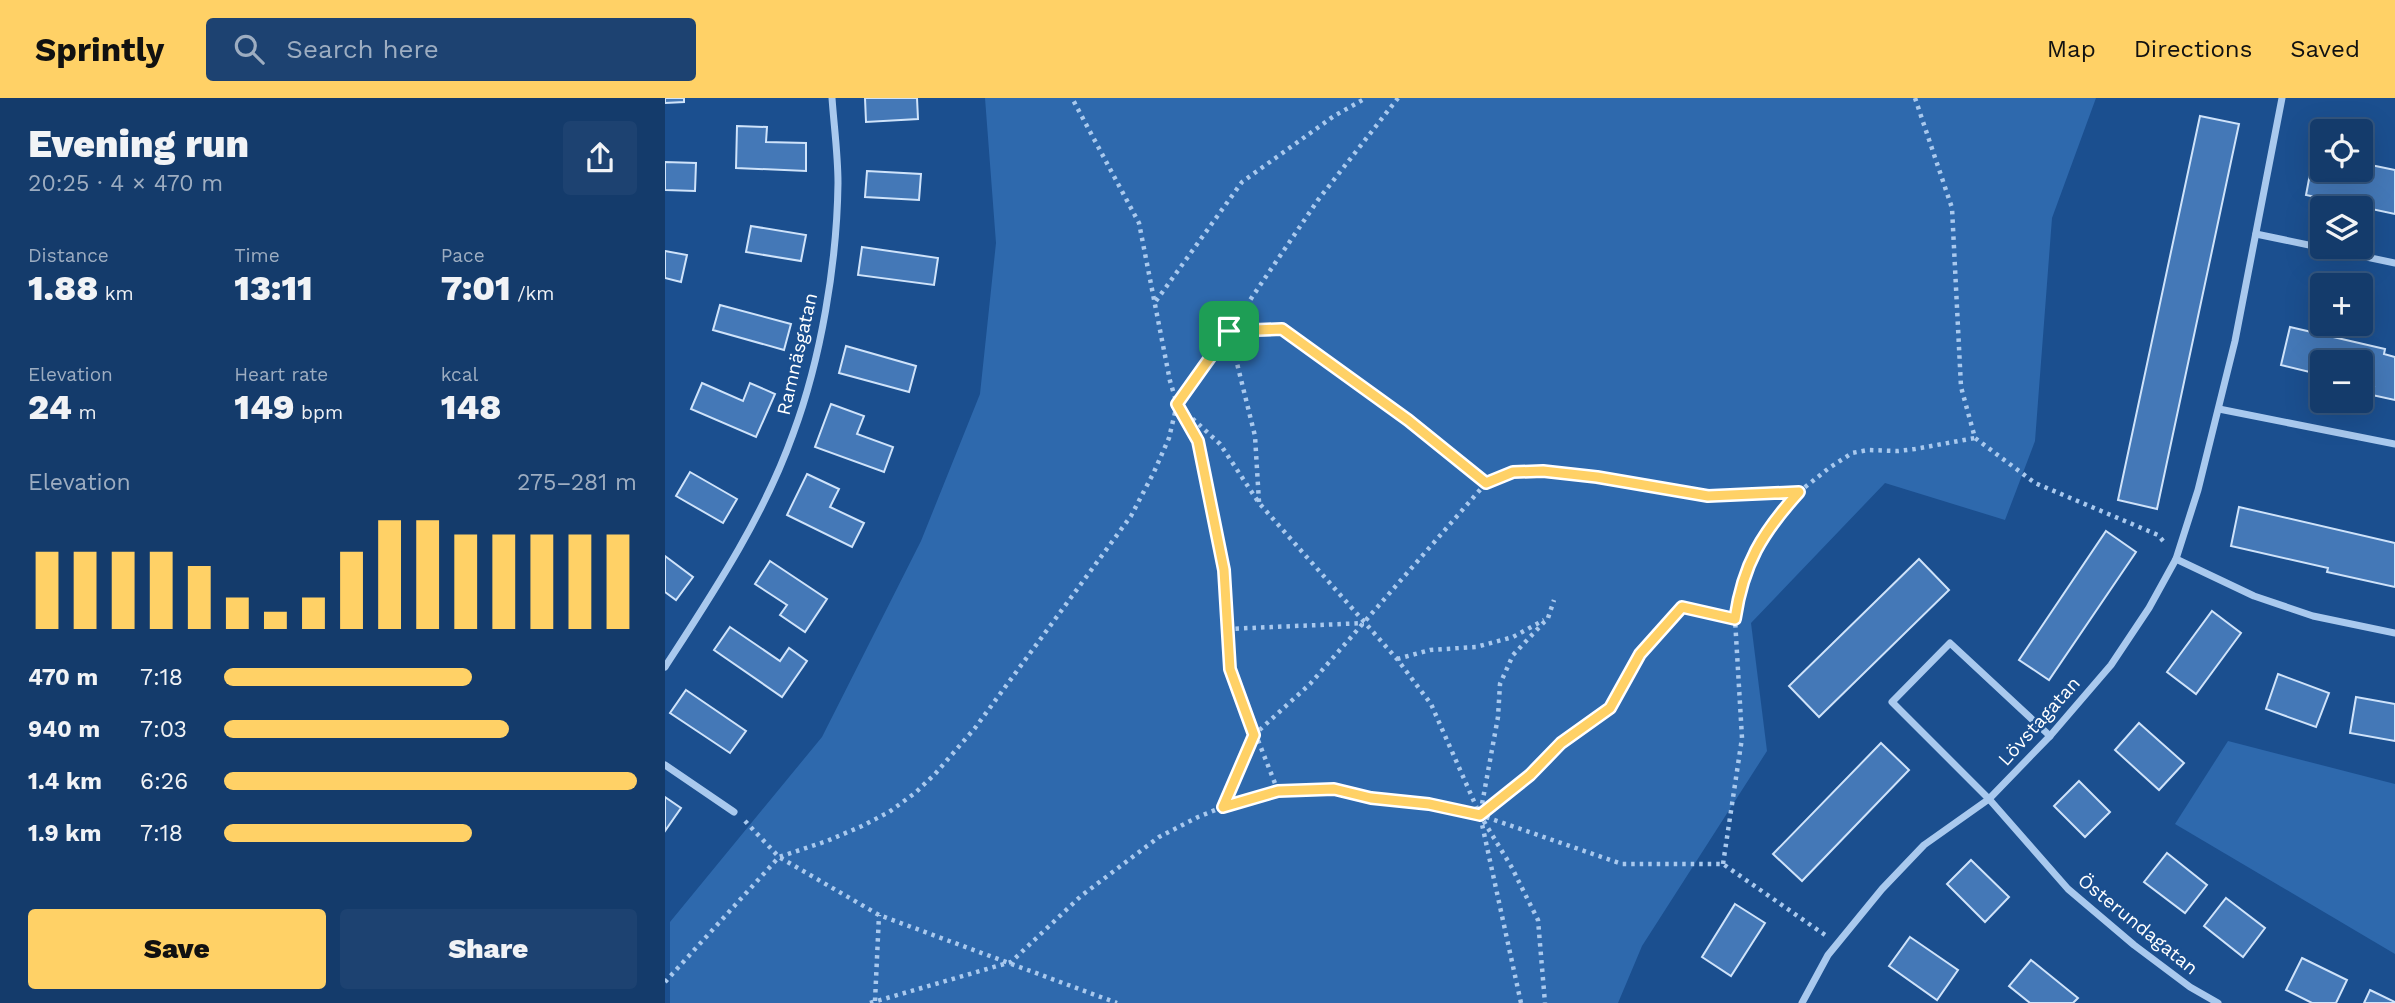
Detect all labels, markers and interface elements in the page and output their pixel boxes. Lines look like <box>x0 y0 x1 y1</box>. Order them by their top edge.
search box <box>206 18 696 81</box>
text: Sprintly <box>35 30 164 69</box>
icon: search <box>230 30 268 68</box>
text: Search here <box>286 34 439 64</box>
text: Map <box>2047 35 2096 63</box>
text: Directions <box>2134 35 2252 63</box>
text: Saved <box>2290 35 2360 63</box>
map controls <box>2310 119 2373 413</box>
button: locate <box>2310 119 2373 182</box>
button: share <box>563 121 637 195</box>
text: Evening run <box>28 122 249 166</box>
text: 20:25 · 4 × 470 m <box>28 170 223 197</box>
button: layers <box>2310 196 2373 259</box>
text: Distance <box>28 244 109 267</box>
text: Time <box>234 244 280 267</box>
text: Pace <box>441 244 485 267</box>
text: 1.88 <box>28 267 98 309</box>
text: 13:11 <box>234 267 313 309</box>
text: 7:01 <box>441 267 511 309</box>
button: + <box>2310 273 2373 336</box>
text: km <box>98 282 134 305</box>
text: /km <box>511 282 554 305</box>
street label: Ramnäsgatan <box>772 291 822 417</box>
pin <box>1199 301 1259 361</box>
icon: arrive <box>1210 312 1248 350</box>
button: − <box>2310 350 2373 413</box>
text: Elevation <box>28 363 113 386</box>
text: Heart rate <box>234 363 328 386</box>
text: kcal <box>441 363 478 386</box>
text: 24 <box>28 386 72 428</box>
text: 149 <box>234 386 295 428</box>
text: 148 <box>441 386 501 428</box>
text: m <box>72 401 97 424</box>
text: bpm <box>295 401 343 424</box>
text: Elevation <box>28 469 131 496</box>
text: 275–281 m <box>517 469 637 496</box>
text: 470 m <box>28 664 98 691</box>
text: 7:18 <box>140 664 183 691</box>
street label: Lövstagatan <box>1993 672 2085 770</box>
text: 940 m <box>28 716 100 743</box>
text: 7:03 <box>140 716 187 743</box>
text: 1.4 km <box>28 768 102 795</box>
text: 6:26 <box>140 768 188 795</box>
text: 1.9 km <box>28 820 101 847</box>
text: 7:18 <box>140 820 183 847</box>
street label: Österundagatan <box>2073 868 2203 980</box>
button: Save <box>28 909 326 989</box>
button: Share <box>340 909 637 989</box>

